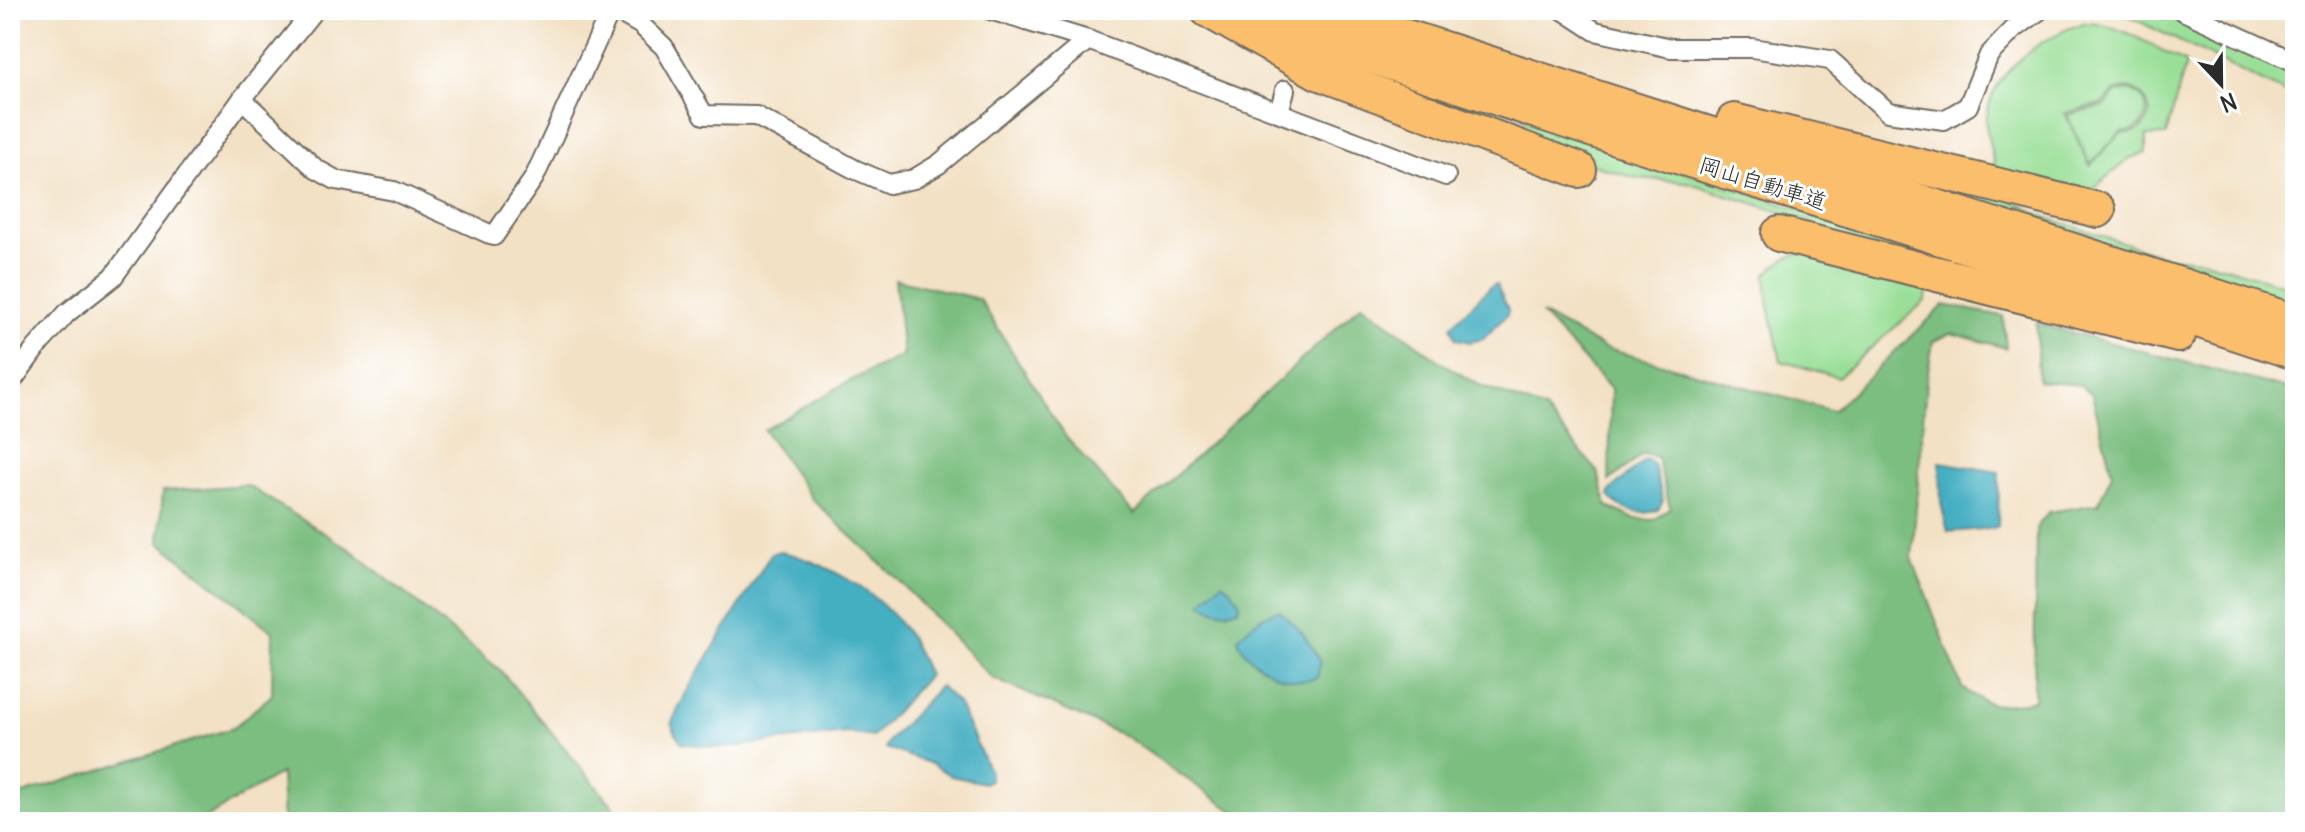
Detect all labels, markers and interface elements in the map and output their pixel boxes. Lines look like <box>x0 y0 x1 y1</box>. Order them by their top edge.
north arrow <box>2181 44 2261 124</box>
text: N <box>2216 87 2241 118</box>
street label: 岡山自動車道 <box>1696 150 1830 216</box>

